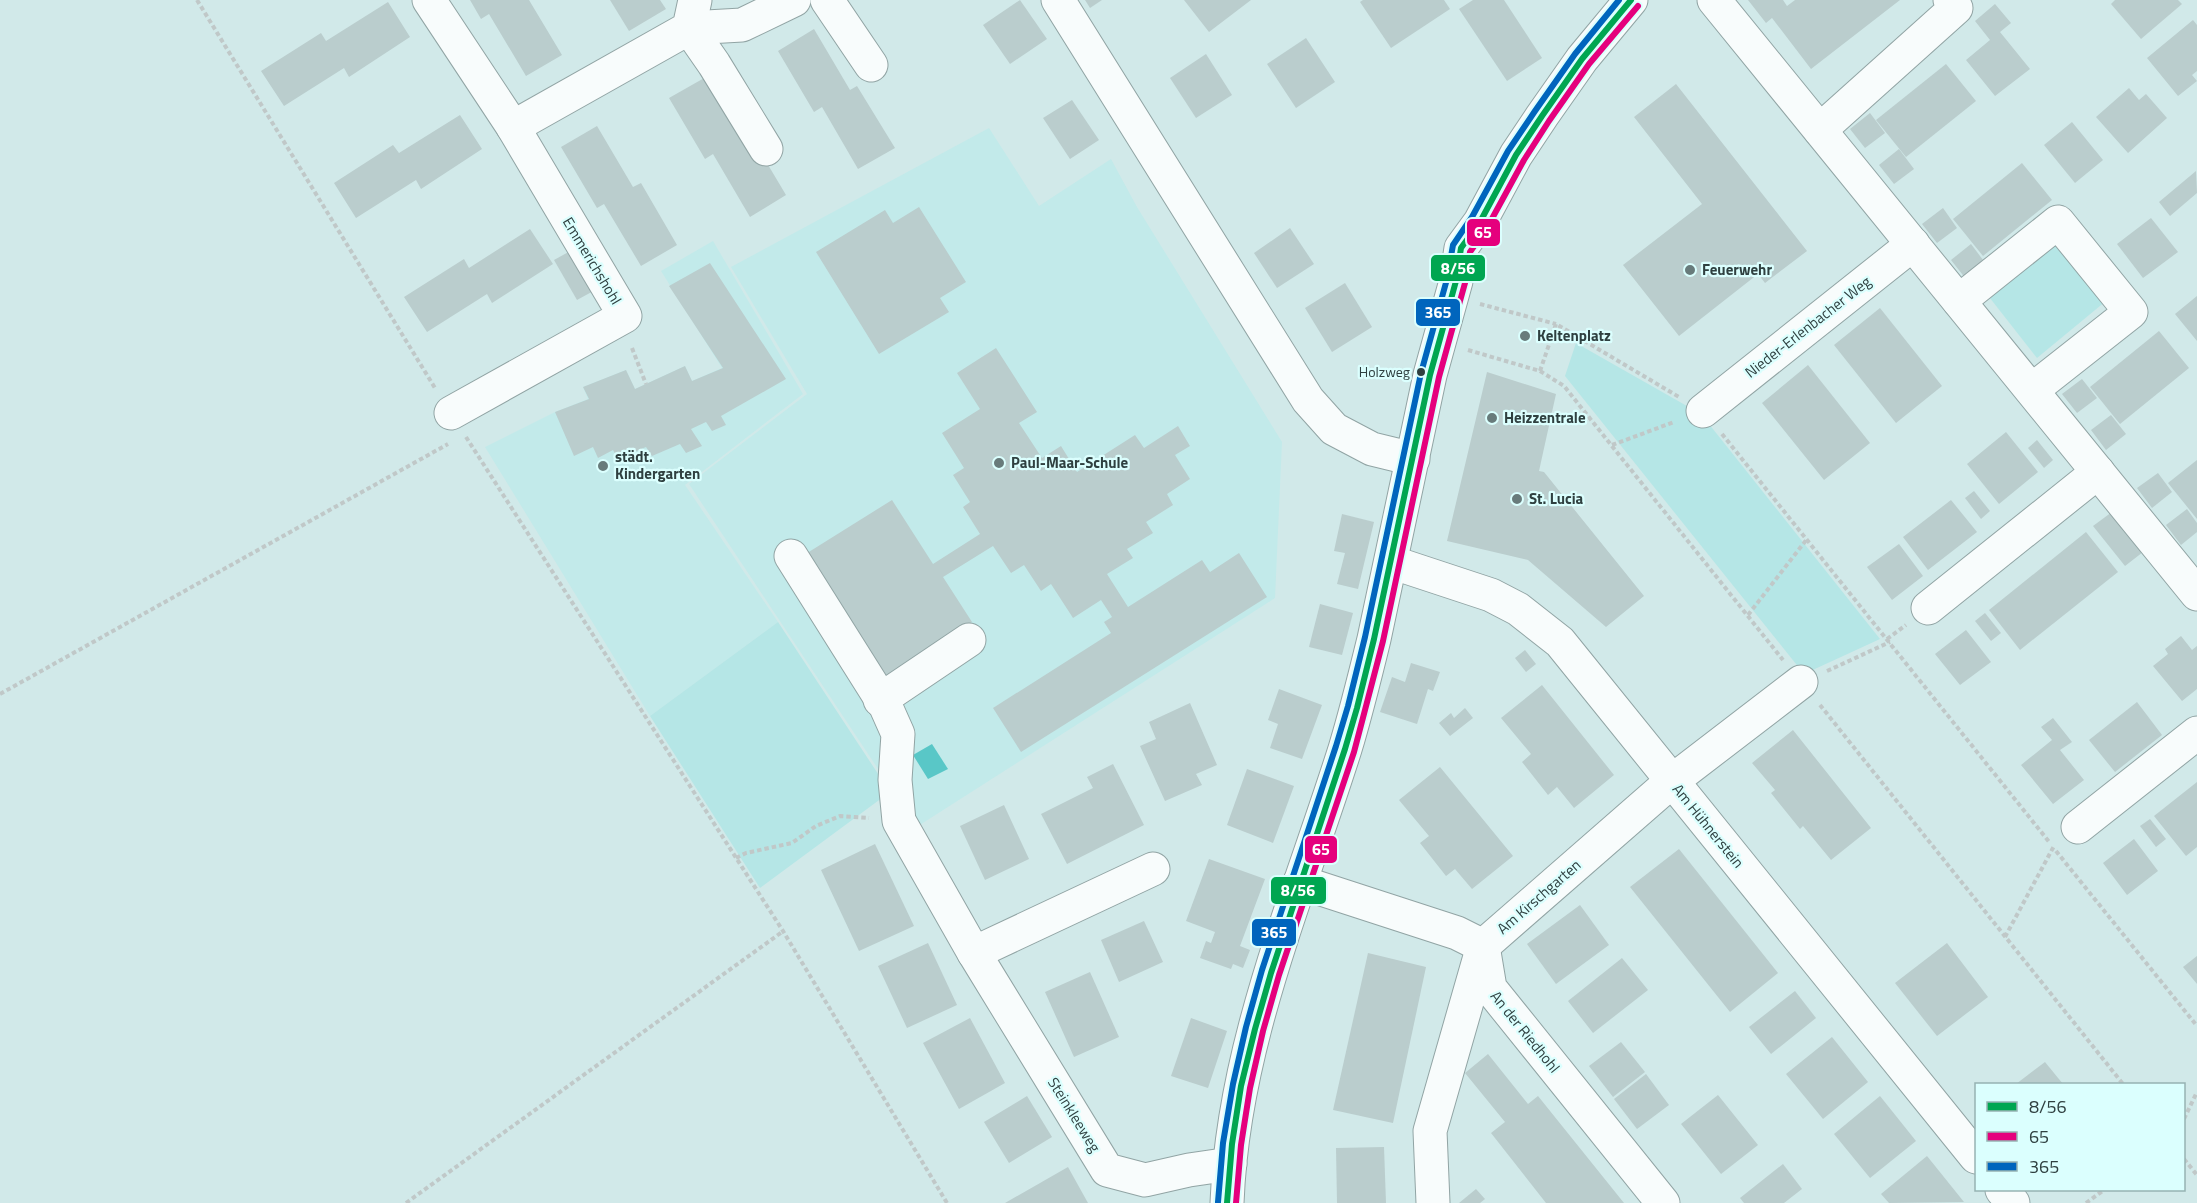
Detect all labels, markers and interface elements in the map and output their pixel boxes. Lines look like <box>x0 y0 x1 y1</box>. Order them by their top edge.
street label: Emmerichshohl <box>557 213 628 309</box>
line badge: 65 <box>1466 218 1501 247</box>
text: 65 <box>1474 220 1492 244</box>
line badge: 8/56 <box>1430 254 1486 282</box>
text: 8/56 <box>1441 256 1475 280</box>
place label: Feuerwehr <box>1702 258 1772 281</box>
marker: Feuerwehr <box>1683 263 1697 277</box>
street label: Nieder-Erlenbacher Weg <box>1740 270 1876 383</box>
line badge: 365 <box>1415 298 1461 327</box>
text: 365 <box>1425 300 1451 324</box>
place label: Keltenplatz <box>1537 324 1611 347</box>
marker: Keltenplatz <box>1518 329 1532 343</box>
place label: Holzweg <box>1359 361 1410 382</box>
marker: Holzweg <box>1415 366 1427 378</box>
place label: Heizzentrale <box>1504 406 1586 429</box>
marker: Heizzentrale <box>1485 411 1499 425</box>
place label: städt. Kindergarten <box>615 445 700 485</box>
place label: Paul-Maar-Schule <box>1011 451 1129 474</box>
marker: Paul-Maar-Schule <box>992 456 1006 470</box>
marker: städt. Kindergarten <box>596 459 610 473</box>
place label: St. Lucia <box>1529 487 1584 510</box>
marker: St. Lucia <box>1510 492 1524 506</box>
street label: Am Hühnerstein <box>1667 778 1750 873</box>
line badge: 65 <box>1304 835 1338 864</box>
text: 65 <box>1312 837 1330 861</box>
street label: Am Kirschgarten <box>1492 854 1586 940</box>
line badge: 8/56 <box>1270 876 1327 905</box>
text: 8/56 <box>1281 878 1315 902</box>
line badge: 365 <box>1251 918 1297 947</box>
text: 365 <box>1261 920 1287 944</box>
street label: An der Riedhohl <box>1485 986 1566 1078</box>
street label: Steinkleeweg <box>1042 1073 1107 1157</box>
legend <box>1975 1083 2185 1191</box>
text: 8/56 <box>2029 1093 2067 1120</box>
text: 65 <box>2029 1123 2049 1150</box>
text: 365 <box>2029 1153 2059 1180</box>

